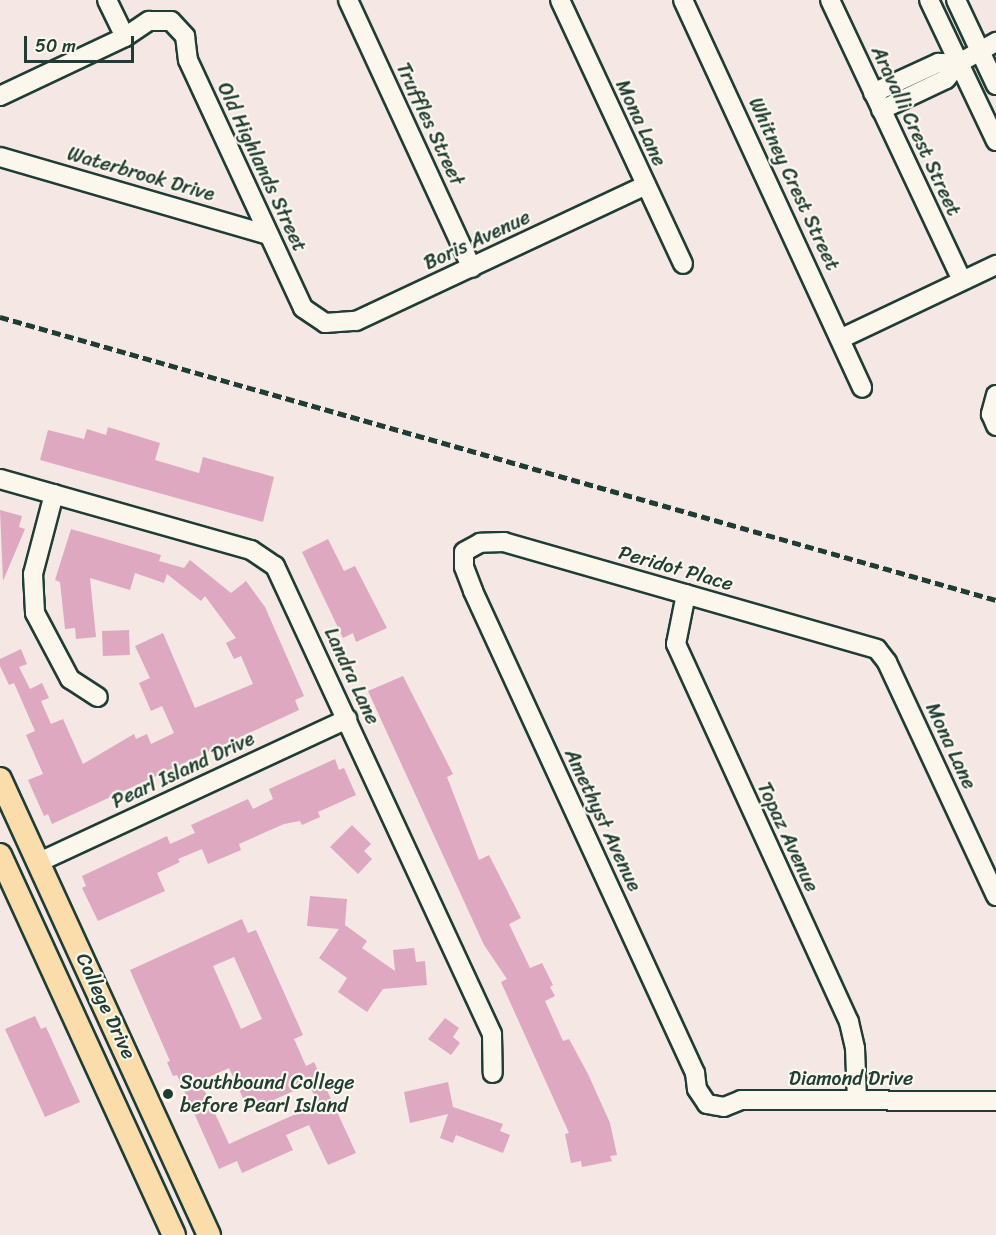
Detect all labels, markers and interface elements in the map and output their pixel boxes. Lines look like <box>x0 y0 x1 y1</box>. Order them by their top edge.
scale bar <box>27 24 136 62</box>
text: 50 m <box>35 30 76 62</box>
street label: Aravalli Crest Street <box>866 42 966 220</box>
street label: Truffles Street <box>391 58 469 190</box>
street label: Mona Lane <box>611 76 671 170</box>
street label: Old Highlands Street <box>212 79 312 255</box>
street label: Whitney Crest Street <box>743 94 845 274</box>
street label: Waterbrook Drive <box>64 141 218 207</box>
street label: Boris Avenue <box>420 205 534 275</box>
street label: Peridot Place <box>616 540 736 596</box>
street label: Landra Lane <box>319 624 385 728</box>
street label: Mona Lane <box>921 699 981 793</box>
street label: Pearl Island Drive <box>107 726 259 814</box>
street label: Amethyst Avenue <box>559 745 647 895</box>
street label: Topaz Avenue <box>752 778 824 896</box>
street label: College Drive <box>71 949 141 1063</box>
street label: Diamond Drive <box>789 1066 913 1090</box>
place label: Southbound College before Pearl Island <box>180 1070 355 1117</box>
marker: Southbound College before Pearl Island <box>161 1087 175 1101</box>

